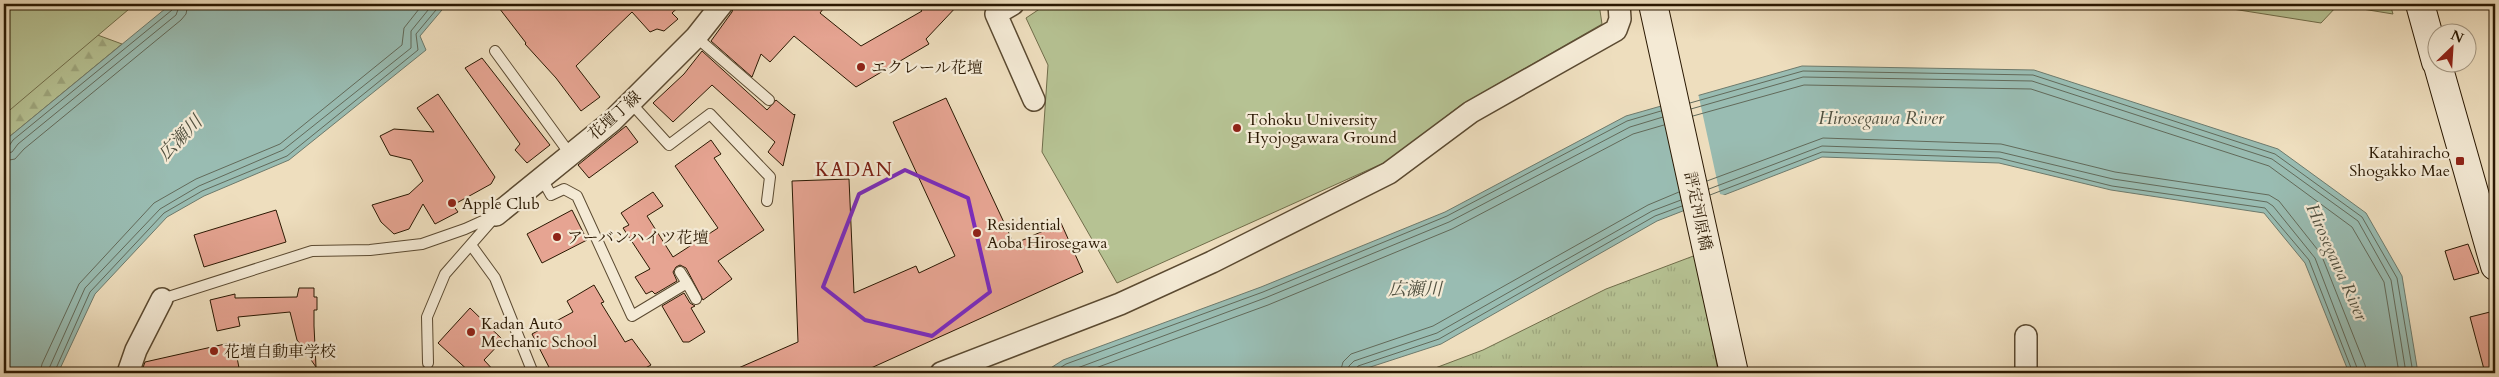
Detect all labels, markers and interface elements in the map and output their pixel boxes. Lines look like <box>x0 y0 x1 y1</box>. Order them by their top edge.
north arrow <box>2426 22 2476 72</box>
text: N <box>2448 25 2467 48</box>
place label: エクレール花壇 <box>871 57 983 79</box>
marker: エクレール花壇 <box>855 61 867 73</box>
street label: 花壇丁線 <box>584 86 646 145</box>
water label: Hirosegawa River <box>1818 106 1945 131</box>
water label: 広瀬川 <box>153 109 209 166</box>
place label: Tohoku University Hyojogawara Ground <box>1247 109 1397 149</box>
marker: Tohoku University Hyojogawara Ground <box>1231 122 1243 134</box>
place label: Katahiracho Shogakko Mae <box>2349 142 2450 182</box>
marker: Katahiracho Shogakko Mae <box>2454 155 2466 167</box>
district label: KADAN <box>815 157 893 183</box>
street label: 評定河原橋 <box>1679 170 1717 253</box>
place label: Apple Club <box>462 193 540 215</box>
marker: Apple Club <box>446 197 458 209</box>
water label: Hirosegawa River <box>2300 200 2374 326</box>
place label: Residential Aoba Hirosegawa <box>987 214 1108 254</box>
place label: アーバンハイツ花壇 <box>567 227 709 249</box>
marker: Residential Aoba Hirosegawa <box>971 227 983 239</box>
marker: アーバンハイツ花壇 <box>551 231 563 243</box>
water label: 広瀬川 <box>1388 277 1444 302</box>
place label: Kadan Auto Mechanic School <box>481 313 597 353</box>
marker: Kadan Auto Mechanic School <box>465 326 477 338</box>
place label: 花壇自動車学校 <box>224 341 336 363</box>
marker: 花壇自動車学校 <box>208 345 220 357</box>

